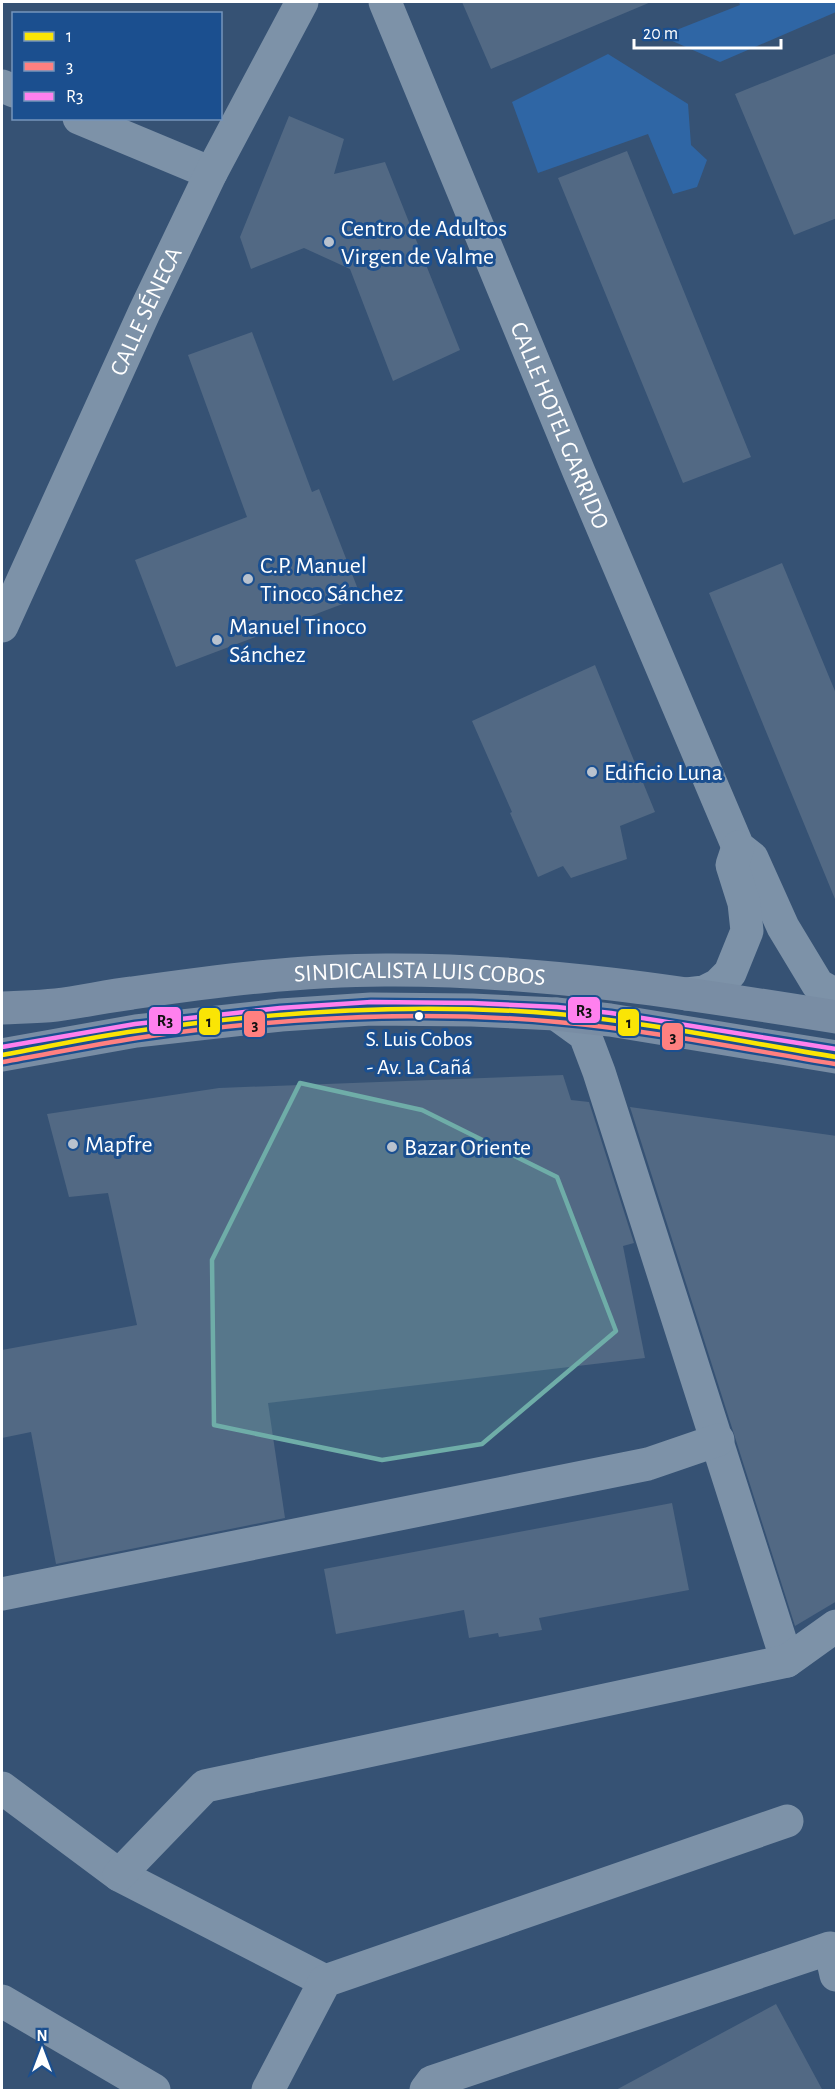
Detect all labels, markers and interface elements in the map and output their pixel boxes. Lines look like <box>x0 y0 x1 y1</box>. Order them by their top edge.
legend <box>12 12 222 120</box>
scale bar <box>634 12 781 50</box>
text: 20 m <box>643 25 678 43</box>
text: 1 <box>66 28 72 46</box>
text: 3 <box>66 58 73 76</box>
text: R3 <box>66 88 83 106</box>
place label: Centro de Adultos Virgen de Valme <box>341 217 507 269</box>
marker: Centro de Adultos Virgen de Valme <box>322 235 336 249</box>
street label: CALLE SÉNECA <box>106 243 187 379</box>
street label: CALLE HOTEL GARRIDO <box>505 319 613 533</box>
place label: C.P. Manuel Tinoco Sánchez <box>260 554 404 606</box>
marker: C.P. Manuel Tinoco Sánchez <box>241 572 255 586</box>
place label: Manuel Tinoco Sánchez <box>229 615 367 667</box>
marker: Manuel Tinoco Sánchez <box>210 633 224 647</box>
place label: Edificio Luna <box>604 761 723 785</box>
marker: Edificio Luna <box>585 765 599 779</box>
street label: SINDICALISTA LUIS COBOS <box>293 959 546 990</box>
line badge: R3 <box>567 996 601 1024</box>
text: R3 <box>576 1003 592 1019</box>
line badge: R3 <box>148 1006 182 1035</box>
line badge: 1 <box>198 1007 221 1036</box>
line badge: 1 <box>617 1008 640 1037</box>
line badge: 3 <box>243 1010 266 1038</box>
marker: S. Luis Cobos - Av. La Cañá <box>413 1010 425 1022</box>
text: R3 <box>157 1013 173 1029</box>
text: 1 <box>206 1014 212 1030</box>
text: 1 <box>626 1015 632 1031</box>
text: 3 <box>252 1017 259 1033</box>
line badge: 3 <box>661 1022 684 1051</box>
place label: S. Luis Cobos - Av. La Cañá <box>365 1028 473 1078</box>
text: 3 <box>670 1029 677 1045</box>
place label: Mapfre <box>85 1133 153 1157</box>
place label: Bazar Oriente <box>404 1136 531 1160</box>
marker: Mapfre <box>66 1137 80 1151</box>
marker: Bazar Oriente <box>385 1140 399 1154</box>
north arrow <box>12 2020 72 2080</box>
text: N <box>36 2028 48 2044</box>

